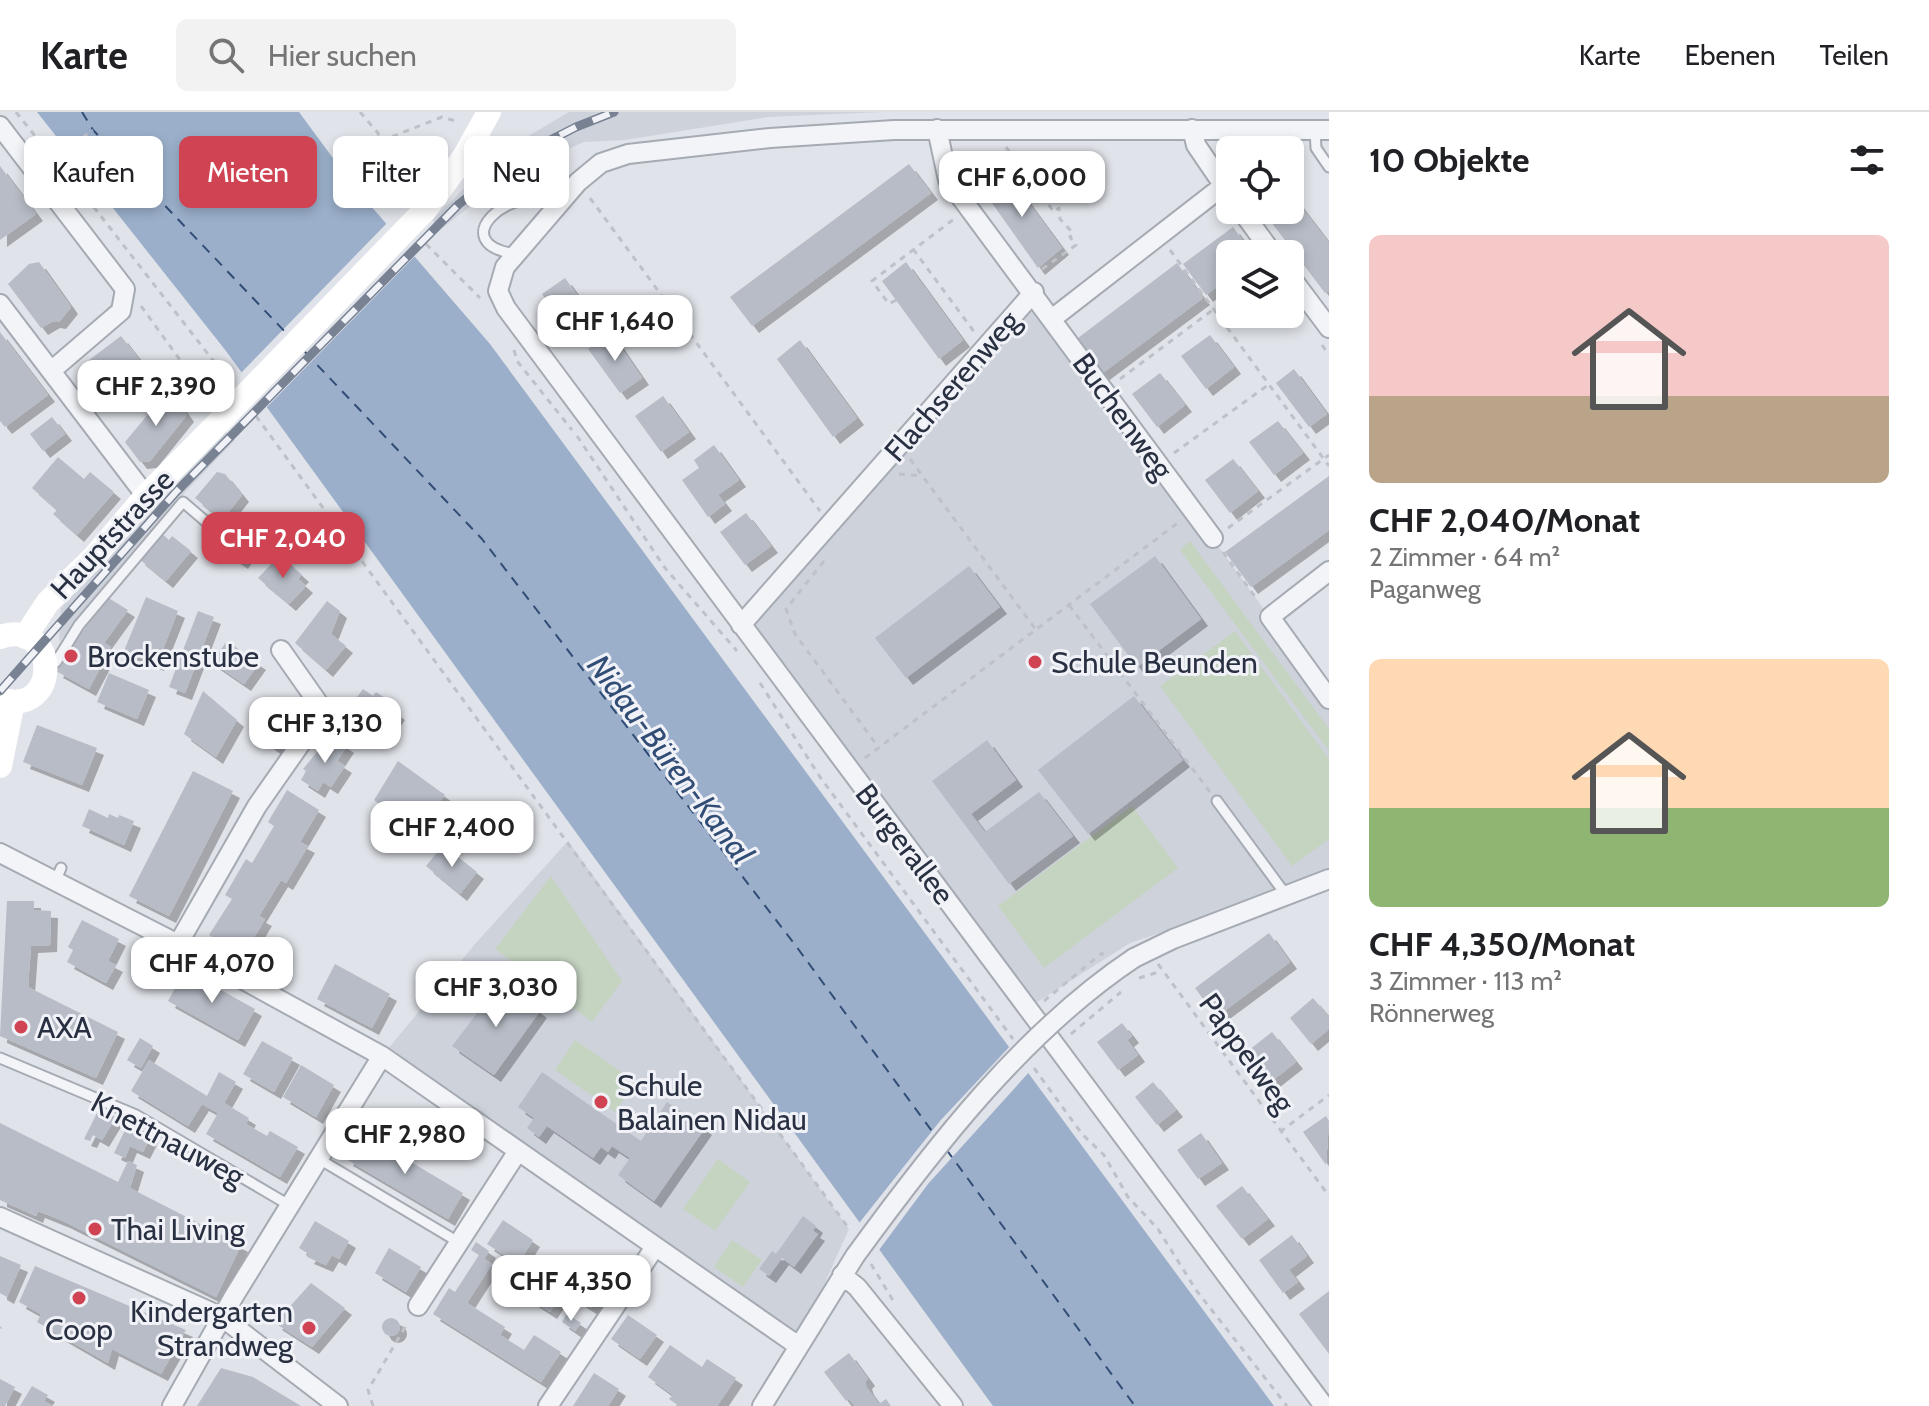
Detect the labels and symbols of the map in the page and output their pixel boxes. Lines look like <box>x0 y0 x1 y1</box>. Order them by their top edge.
pin: CHF 6,000 <box>930 151 1114 219</box>
pin: CHF 1,640 <box>523 295 707 363</box>
street label: Flachserenweg <box>876 302 1028 469</box>
street label: Buchenweg <box>1065 346 1182 487</box>
pin: CHF 2,390 <box>64 360 248 428</box>
street label: Hauptstrasse <box>43 461 181 607</box>
pin: CHF 2,040 <box>191 512 375 580</box>
place label: Brockenstube <box>87 638 259 675</box>
place label: Schule Beunden <box>1051 644 1258 681</box>
water label: Nidau-Büren-Kanal <box>579 646 763 872</box>
marker: Brockenstube <box>62 647 80 665</box>
marker: Schule Beunden <box>1026 653 1044 671</box>
pin: CHF 3,130 <box>233 697 417 765</box>
street label: Burgerallee <box>848 776 962 912</box>
pin: CHF 2,400 <box>360 801 544 869</box>
pin: CHF 4,070 <box>120 937 304 1005</box>
pin: CHF 3,030 <box>404 961 588 1029</box>
street label: Pappelweg <box>1191 986 1303 1121</box>
place label: AXA <box>37 1009 92 1046</box>
marker: AXA <box>12 1018 30 1036</box>
place label: Schule Balainen Nidau <box>617 1067 807 1138</box>
street label: Knettnauweg <box>85 1083 252 1195</box>
marker: Schule Balainen Nidau <box>592 1093 610 1111</box>
pin: CHF 2,980 <box>313 1108 497 1176</box>
place label: Thai Living <box>111 1211 246 1248</box>
marker: Thai Living <box>86 1220 104 1238</box>
pin: CHF 4,350 <box>479 1255 663 1323</box>
marker: Coop <box>70 1289 88 1307</box>
place label: Kindergarten Strandweg <box>130 1293 294 1364</box>
place label: Coop <box>45 1311 113 1348</box>
marker: Kindergarten Strandweg <box>300 1319 318 1337</box>

